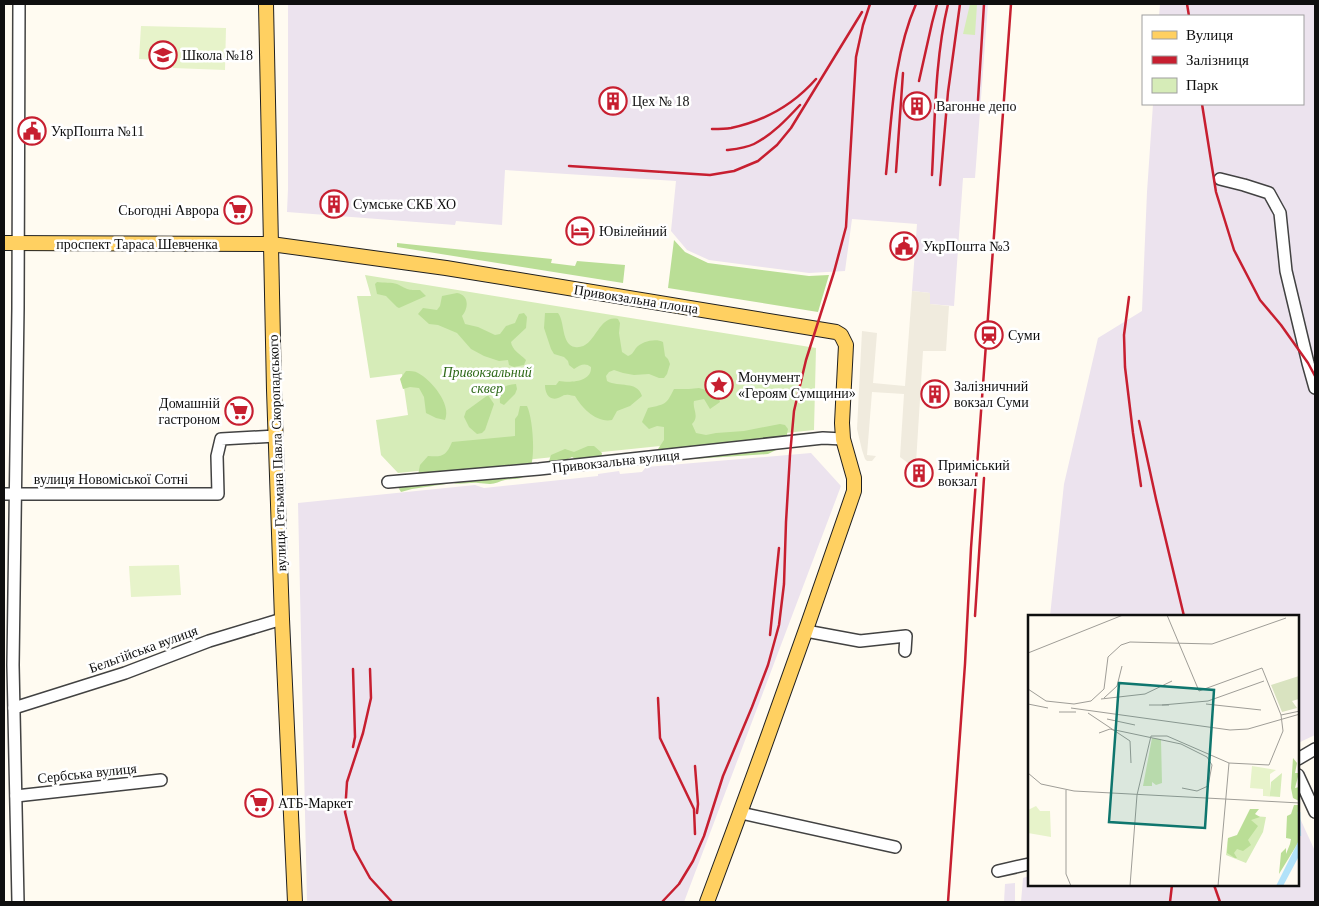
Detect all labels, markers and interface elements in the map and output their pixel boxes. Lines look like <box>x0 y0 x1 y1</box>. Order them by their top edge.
legend <box>1142 15 1304 105</box>
text: Вулиця <box>1186 27 1233 43</box>
school or university icon: Школа №18 <box>148 40 178 70</box>
place label: Школа №18 <box>182 48 253 63</box>
text: Залізниця <box>1186 52 1249 68</box>
text: Парк <box>1186 77 1219 93</box>
building icon: Цех № 18 <box>598 86 628 116</box>
building icon: Вагонне депо <box>902 91 932 121</box>
place label: Цех № 18 <box>632 94 690 109</box>
place label: Вагонне депо <box>936 99 1016 114</box>
public building icon: УкрПошта №11 <box>17 116 47 146</box>
place label: УкрПошта №11 <box>51 124 144 139</box>
building icon: Сумське СКБ ХО <box>319 189 349 219</box>
supermarket icon: Сьогодні Аврора <box>223 195 253 225</box>
place label: Сумське СКБ ХО <box>353 197 456 212</box>
place label: Сьогодні Аврора <box>118 203 220 218</box>
hotel icon: Ювілейний <box>565 216 595 246</box>
place label: Ювілейний <box>599 224 668 239</box>
public building icon: УкрПошта №3 <box>889 231 919 261</box>
street label: проспект Тараса Шевченка <box>56 237 219 252</box>
place label: УкрПошта №3 <box>923 239 1010 254</box>
street label: Привокзальна площа <box>573 282 700 317</box>
station icon: Суми <box>974 320 1004 350</box>
place label: Суми <box>1008 328 1041 343</box>
street label: вулиця Гетьмана Павла Скоропадського <box>266 334 289 572</box>
park label: Привокзальний сквер <box>441 365 532 396</box>
place icon: Монумент «Героям Сумщини» <box>704 370 734 400</box>
place label: Монумент «Героям Сумщини» <box>738 370 856 401</box>
building icon: Залізничний вокзал Суми <box>920 379 950 409</box>
place label: Залізничний вокзал Суми <box>954 379 1029 410</box>
place label: Домашній гастроном <box>158 396 221 427</box>
supermarket icon: Домашній гастроном <box>224 396 254 426</box>
street label: Привокзальна вулиця <box>552 447 681 476</box>
building icon: Приміський вокзал <box>904 458 934 488</box>
place label: Приміський вокзал <box>938 458 1010 489</box>
street label: вулиця Новоміської Сотні <box>34 472 188 487</box>
inset map <box>1028 615 1299 886</box>
street label: Бельгійська вулиця <box>87 623 200 676</box>
street label: Сербська вулиця <box>37 761 138 786</box>
supermarket icon: АТБ-Маркет <box>244 788 274 818</box>
place label: АТБ-Маркет <box>278 796 353 811</box>

